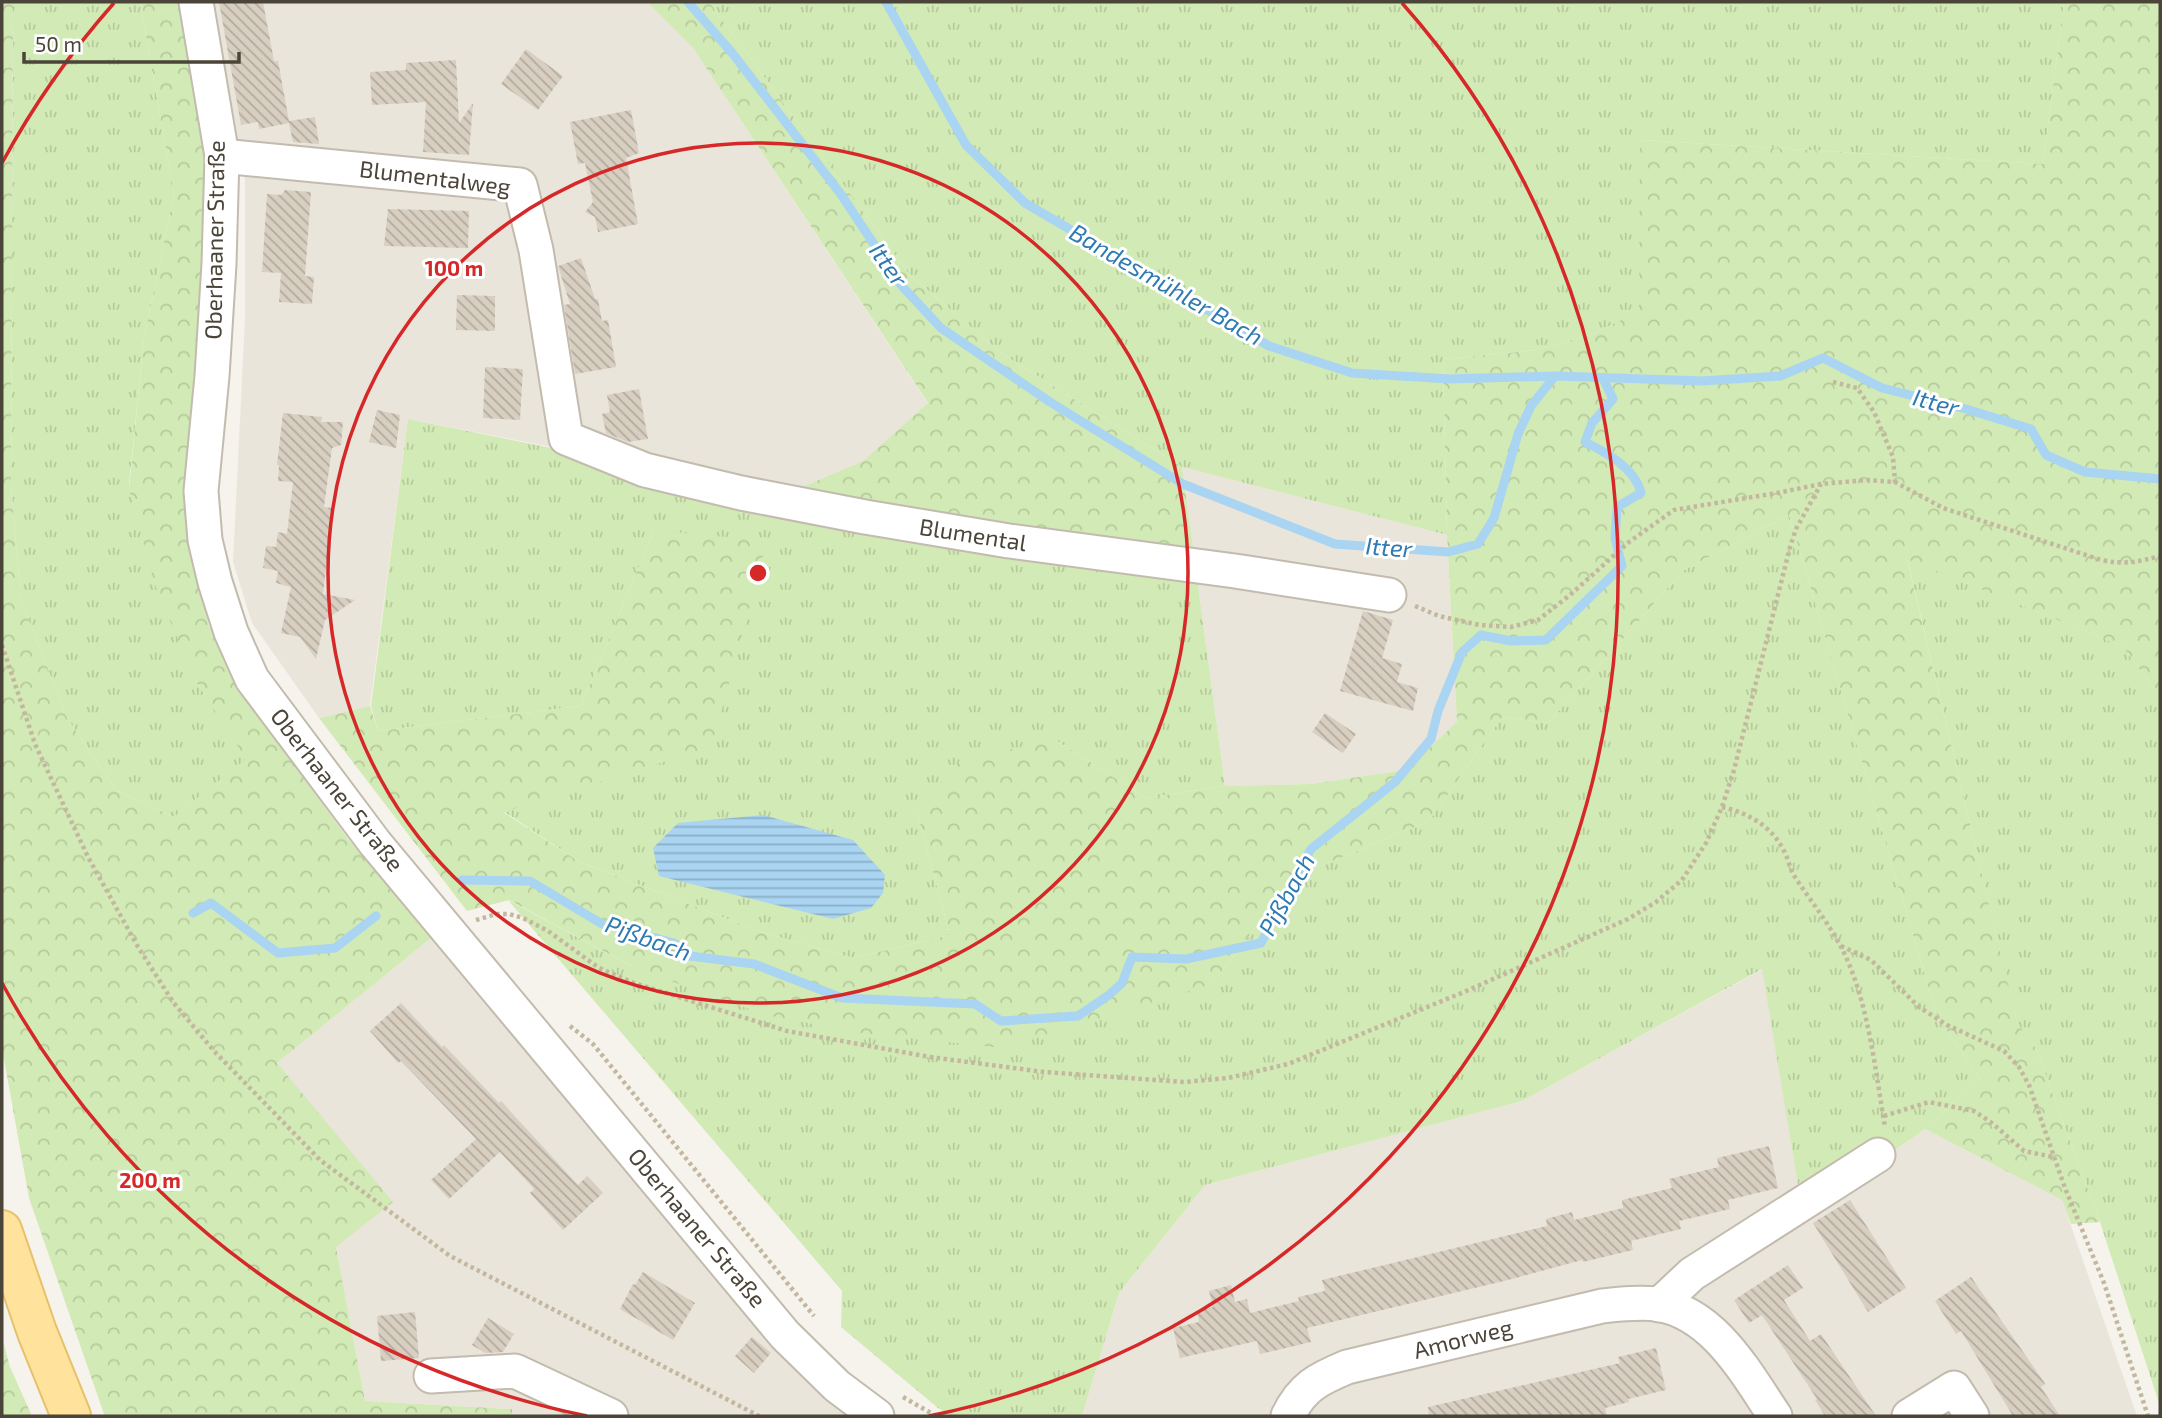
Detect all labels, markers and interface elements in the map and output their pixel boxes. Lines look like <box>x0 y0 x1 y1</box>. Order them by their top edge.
scale bar <box>24 21 240 65</box>
text: 50 m <box>35 31 82 56</box>
street label: Oberhaaner Straße <box>198 140 230 340</box>
street label: Blumentalweg <box>358 154 512 200</box>
water label: Bandesmühler Bach <box>1065 217 1268 351</box>
water label: Itter <box>864 237 915 292</box>
text: 100 m <box>425 255 483 280</box>
water label: Itter <box>1910 381 1963 422</box>
street label: Blumental <box>917 512 1029 556</box>
water label: Itter <box>1365 530 1414 563</box>
centre of rings <box>746 561 770 585</box>
street label: Oberhaaner Straße <box>265 702 410 877</box>
water label: Pißbach <box>1251 848 1320 940</box>
water label: Pißbach <box>602 909 695 966</box>
street label: Oberhaaner Straße <box>623 1142 773 1313</box>
text: 200 m <box>119 1167 181 1192</box>
street label: Amorweg <box>1410 1312 1515 1364</box>

